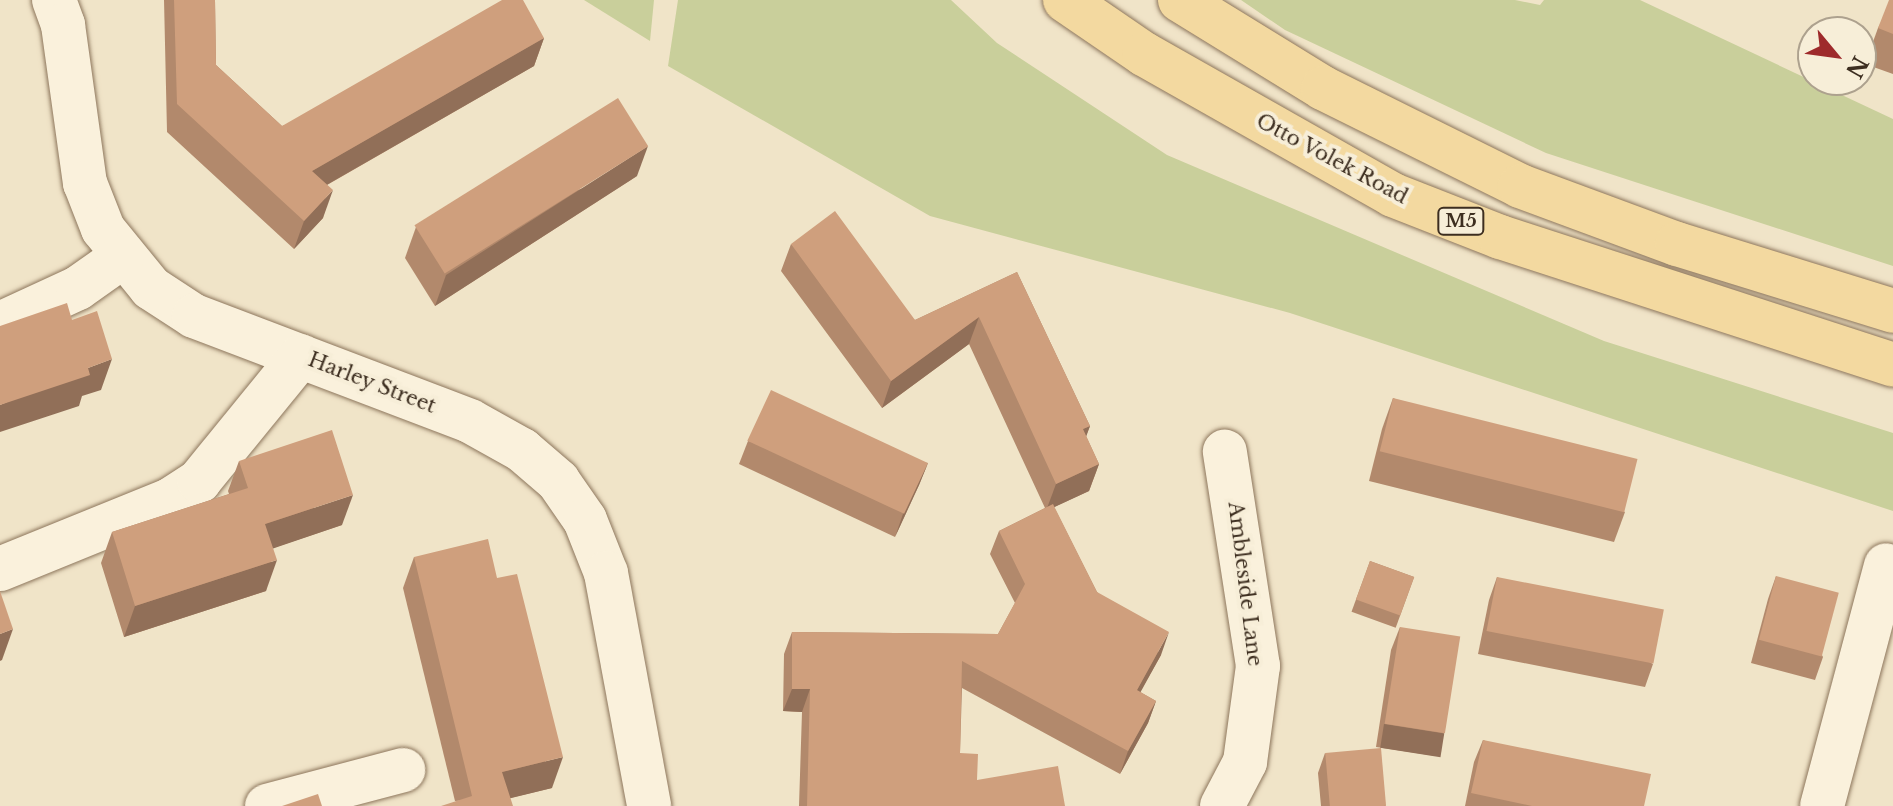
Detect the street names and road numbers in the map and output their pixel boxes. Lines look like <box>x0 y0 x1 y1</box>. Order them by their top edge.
street label: Otto Volek Road <box>1252 109 1412 209</box>
road number: M5 <box>1437 207 1485 235</box>
street label: Harley Street <box>304 348 440 418</box>
street label: Ambleside Lane <box>1223 500 1267 668</box>

